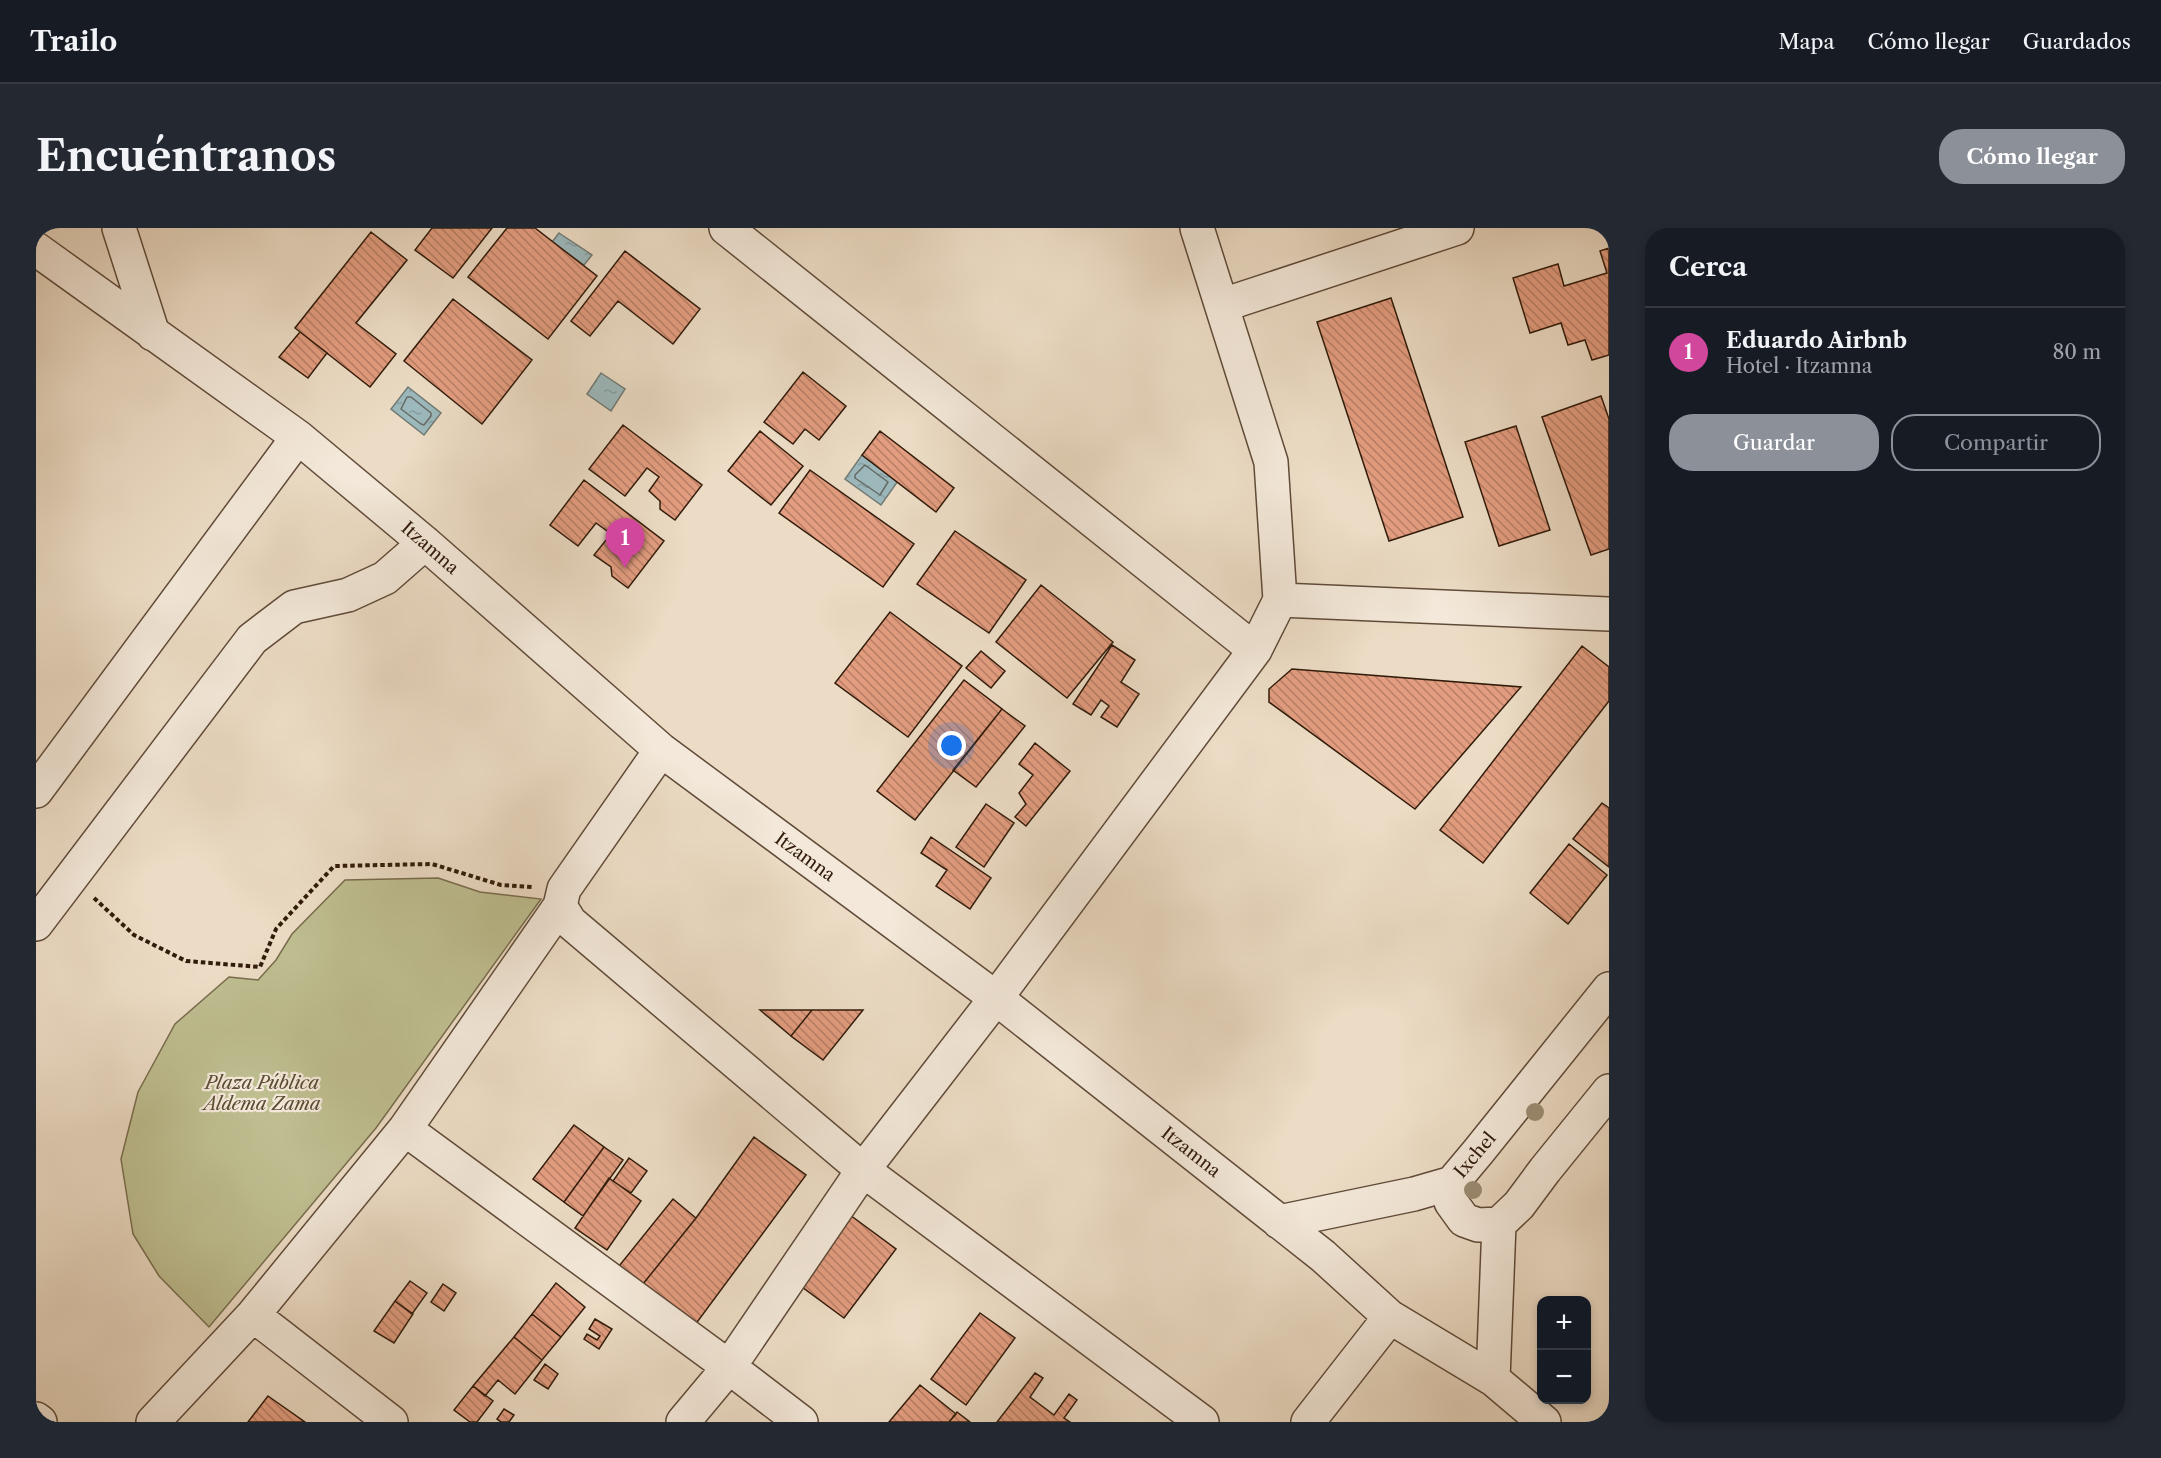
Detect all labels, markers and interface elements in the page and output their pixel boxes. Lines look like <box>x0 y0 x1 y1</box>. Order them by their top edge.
text: Trailo <box>30 24 117 58</box>
text: Mapa <box>1778 29 1835 54</box>
text: Cómo llegar <box>1868 29 1990 54</box>
text: Guardados <box>2023 29 2131 54</box>
button: Cómo llegar <box>1939 129 2125 184</box>
text: Encuéntranos <box>36 130 336 182</box>
text: Cerca <box>1669 251 1747 283</box>
text: Eduardo Airbnb <box>1726 327 1907 354</box>
text: 1 <box>1684 340 1693 364</box>
text: 80 m <box>2053 340 2101 364</box>
text: Hotel · Itzamna <box>1726 354 1872 378</box>
button: Guardar <box>1669 414 1879 471</box>
button: Compartir <box>1891 414 2101 471</box>
street label: Itzamna <box>397 517 464 579</box>
pin: 1 <box>606 518 644 568</box>
your location <box>937 731 966 760</box>
street label: Itzamna <box>771 828 840 887</box>
park label: Plaza Pública Aldema Zama <box>201 1072 321 1115</box>
street label: Itzamna <box>1157 1122 1225 1182</box>
street label: Ixchel <box>1450 1128 1500 1182</box>
map controls <box>1537 1296 1591 1404</box>
button: + <box>1537 1296 1591 1350</box>
button: − <box>1537 1350 1591 1404</box>

